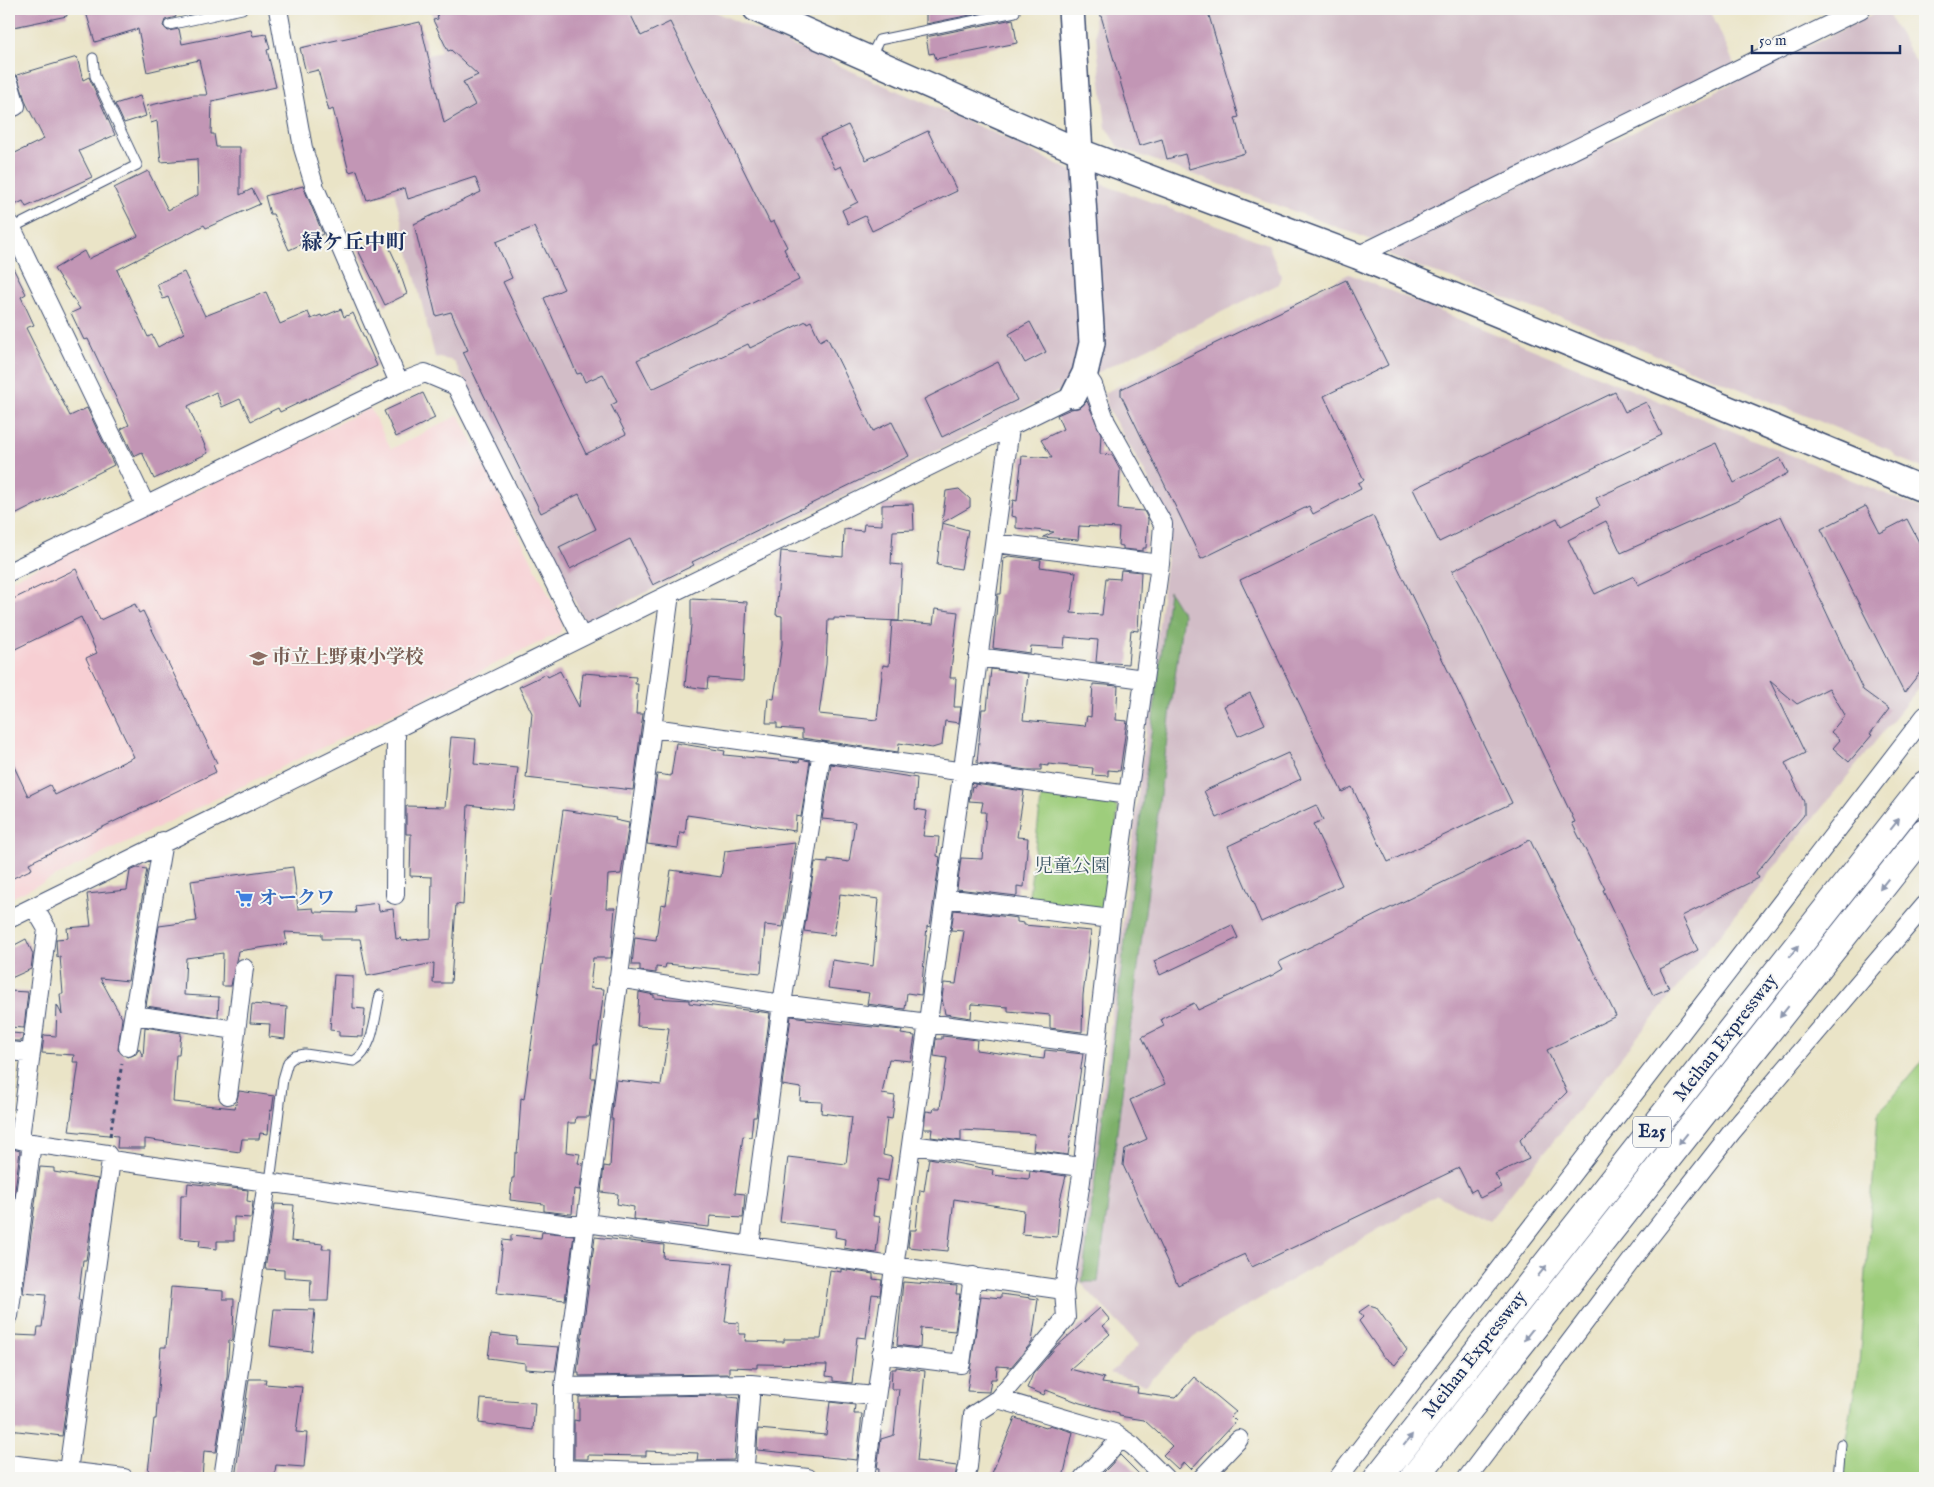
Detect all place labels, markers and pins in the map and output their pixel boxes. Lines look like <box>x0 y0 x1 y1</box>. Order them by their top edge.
place label: 市立上野東小学校 <box>272 646 424 670</box>
school or university icon: 市立上野東小学校 <box>248 648 268 668</box>
place label: オークワ <box>259 887 335 911</box>
supermarket icon: オークワ <box>235 889 255 909</box>

